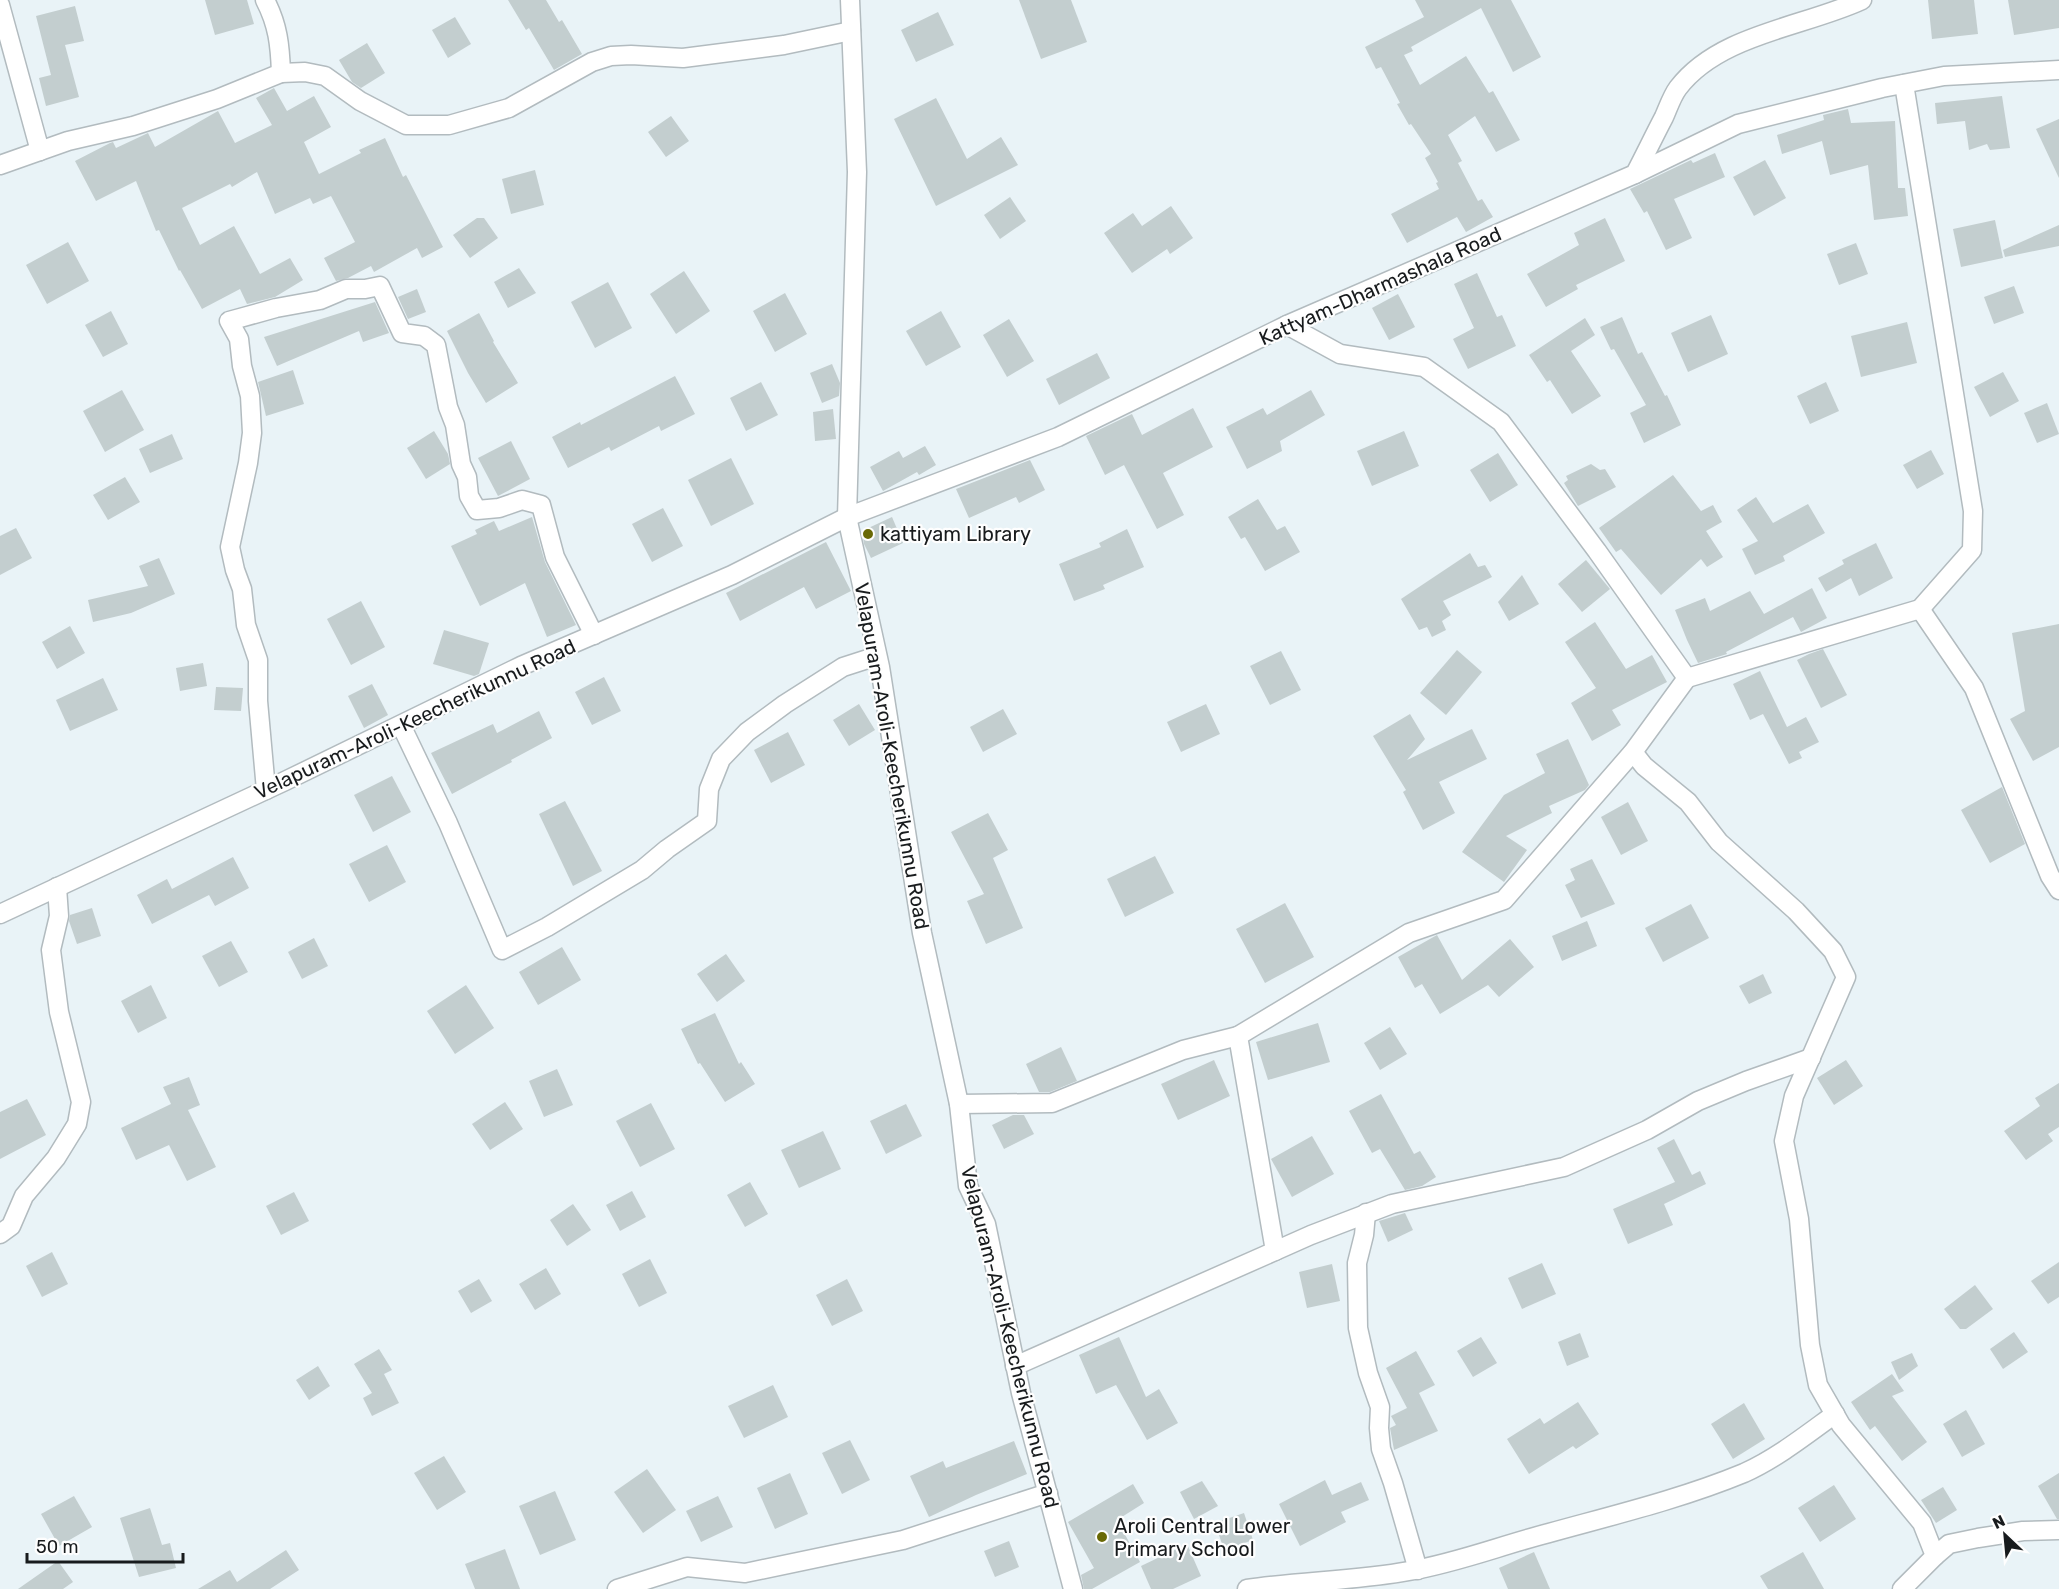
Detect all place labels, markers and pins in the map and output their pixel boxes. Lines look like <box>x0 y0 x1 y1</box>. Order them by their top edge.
place label: kattiyam Library <box>880 522 1031 546</box>
marker: kattiyam Library <box>861 527 875 541</box>
place label: Aroli Central Lower Primary School <box>1114 1514 1291 1561</box>
marker: Aroli Central Lower Primary School <box>1095 1530 1109 1544</box>

